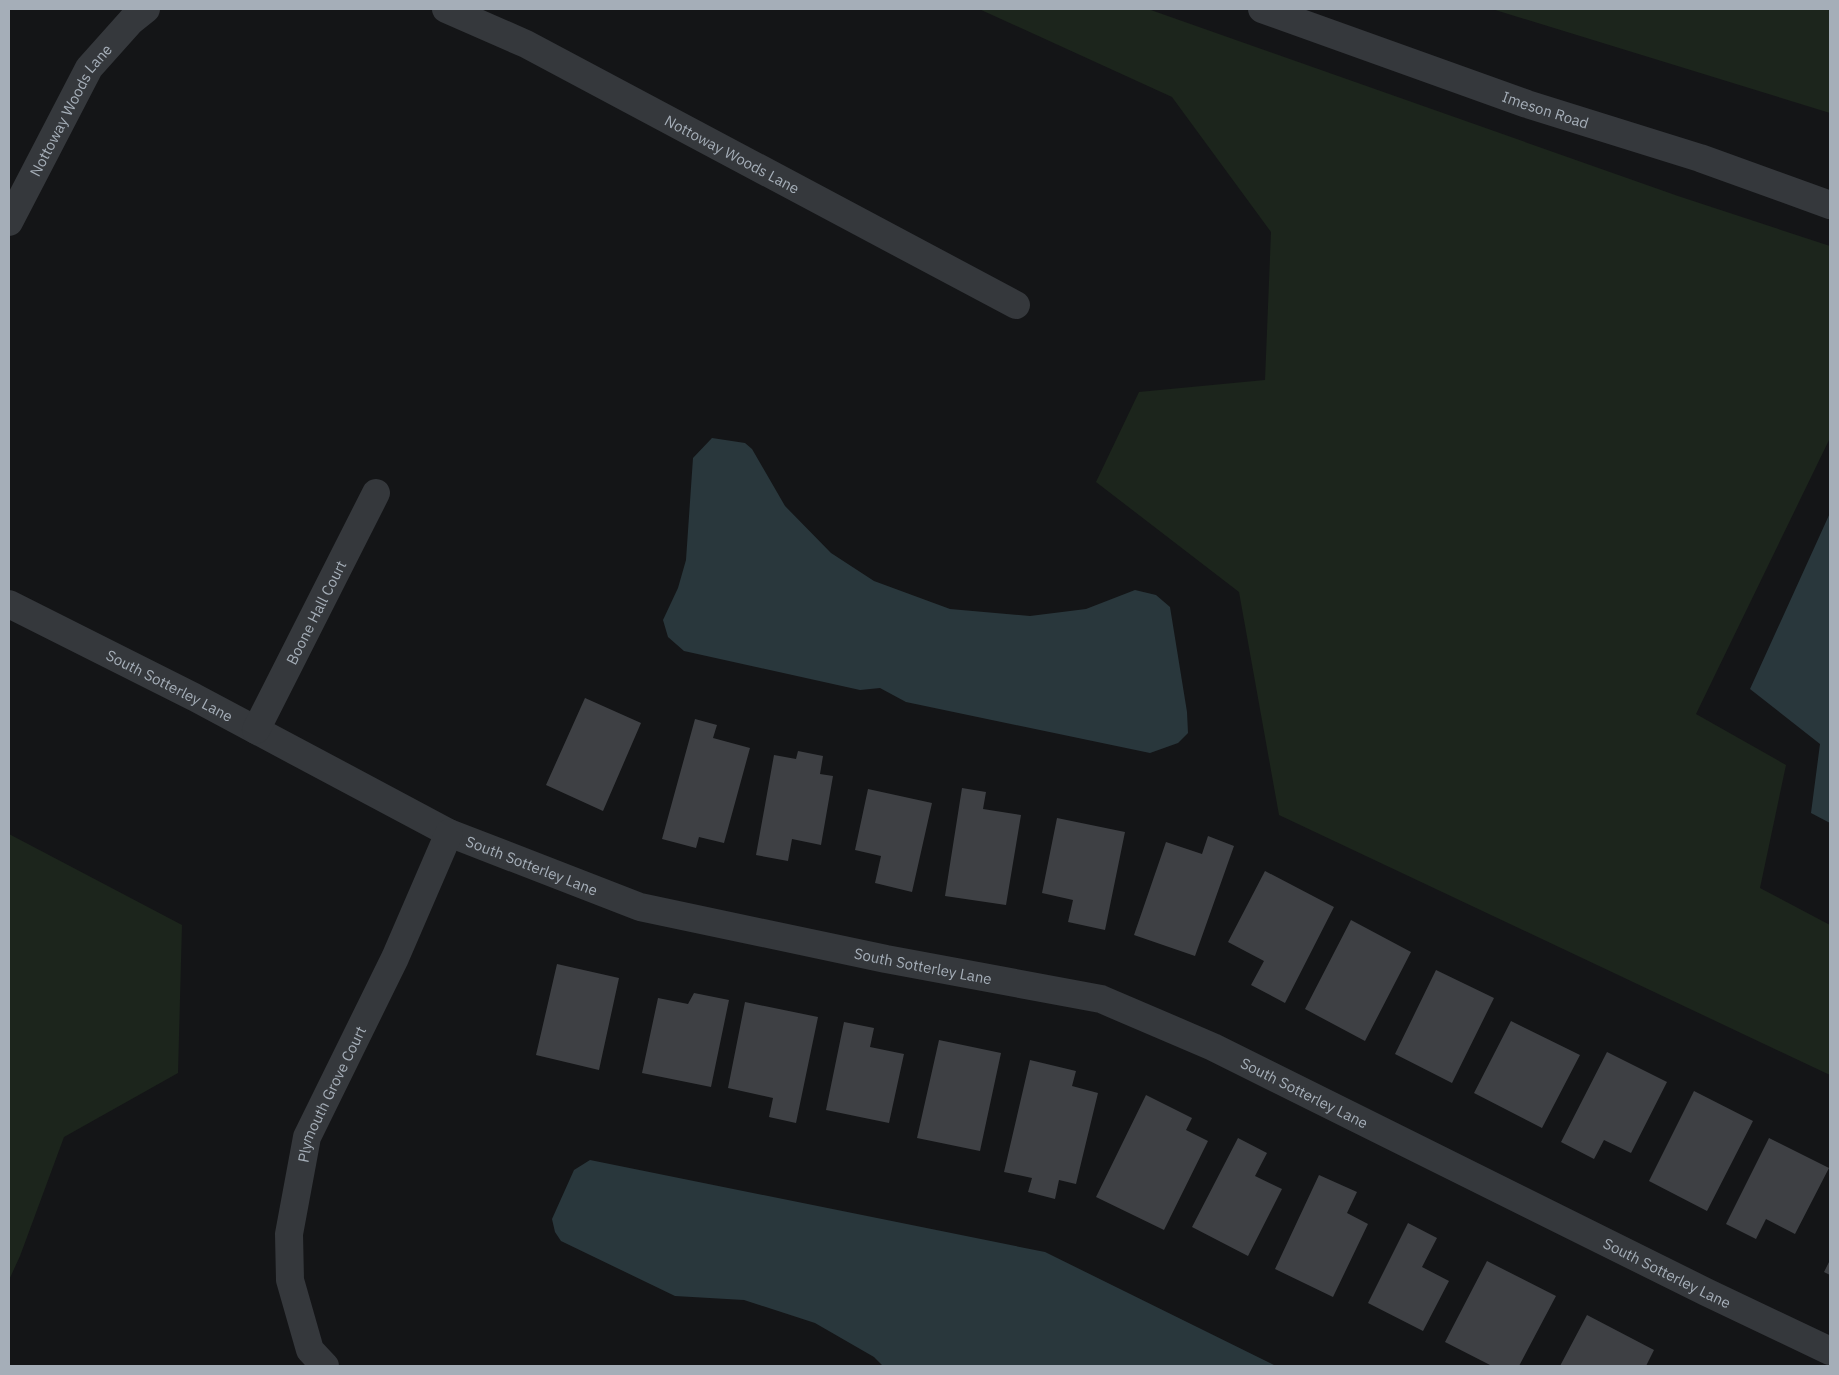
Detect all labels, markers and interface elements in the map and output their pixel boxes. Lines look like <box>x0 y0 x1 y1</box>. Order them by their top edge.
street label: Nottoway Woods Lane <box>25 40 116 179</box>
street label: Imeson Road <box>1500 87 1591 132</box>
street label: Nottoway Woods Lane <box>662 110 803 197</box>
street label: Boone Hall Court <box>281 557 350 668</box>
street label: South Sotterley Lane <box>103 645 236 726</box>
street label: South Sotterley Lane <box>463 831 601 899</box>
street label: South Sotterley Lane <box>852 943 994 988</box>
street label: Plymouth Grove Court <box>293 1023 370 1164</box>
street label: South Sotterley Lane <box>1238 1053 1371 1132</box>
street label: South Sotterley Lane <box>1600 1233 1734 1312</box>

